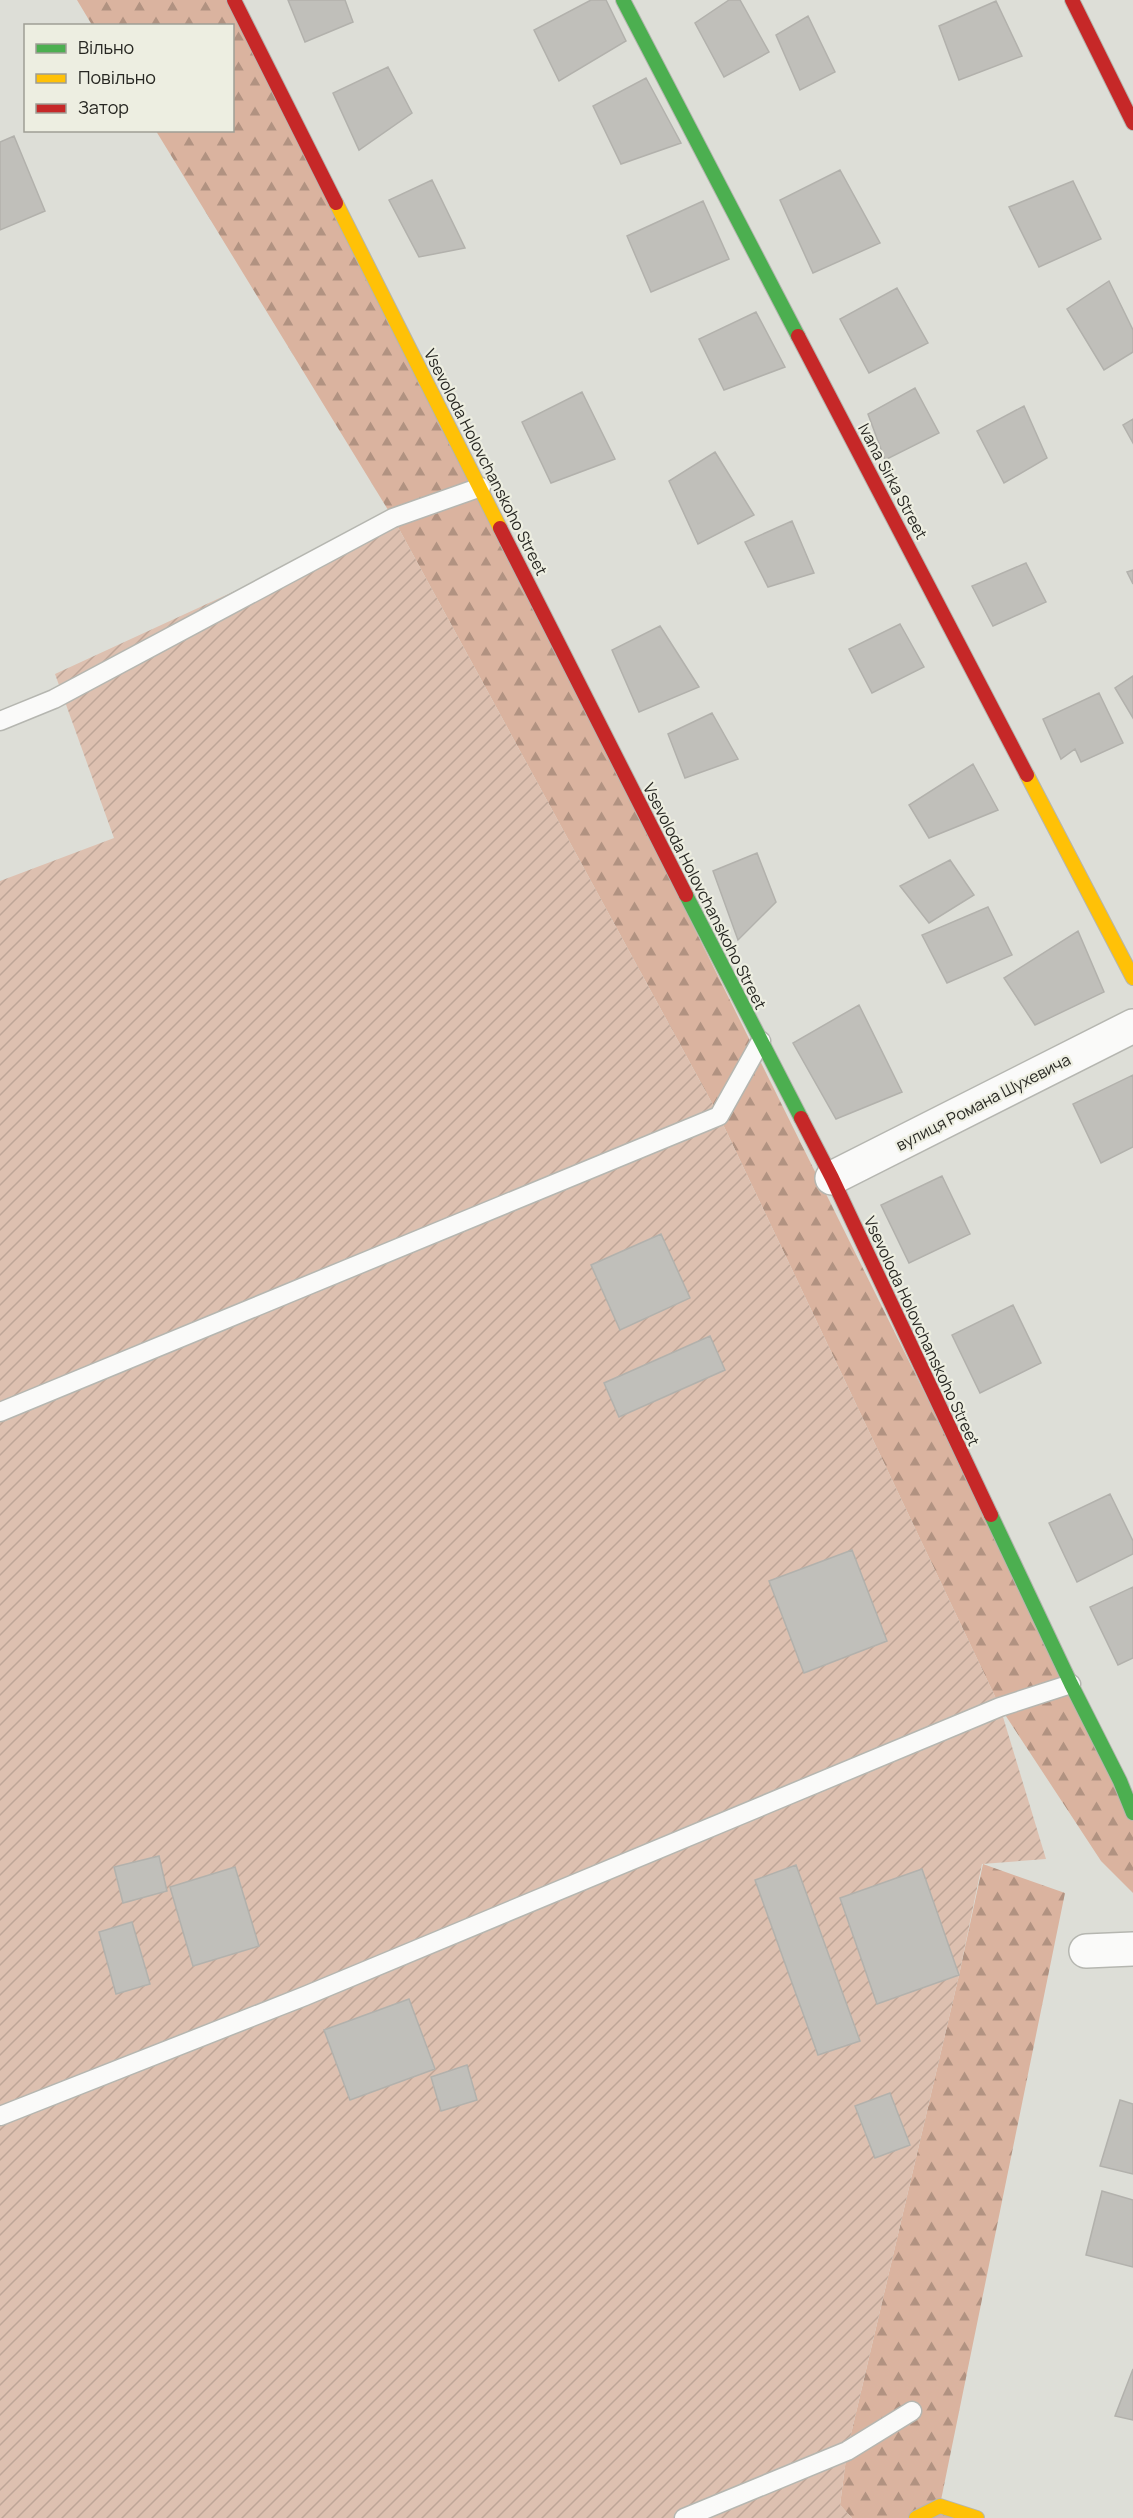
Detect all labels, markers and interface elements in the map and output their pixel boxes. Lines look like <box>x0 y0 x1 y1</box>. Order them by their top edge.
legend <box>24 24 234 132</box>
text: Вільно <box>78 35 134 59</box>
text: Повільно <box>78 65 156 89</box>
text: Затор <box>78 95 129 119</box>
street label: Vsevoloda Holovchanskoho Street <box>419 345 553 579</box>
street label: Ivana Sirka Street <box>853 419 933 543</box>
street label: Vsevoloda Holovchanskoho Street <box>638 779 772 1013</box>
street label: вулиця Романа Шухевича <box>892 1048 1074 1156</box>
street label: Vsevoloda Holovchanskoho Street <box>859 1212 985 1450</box>

